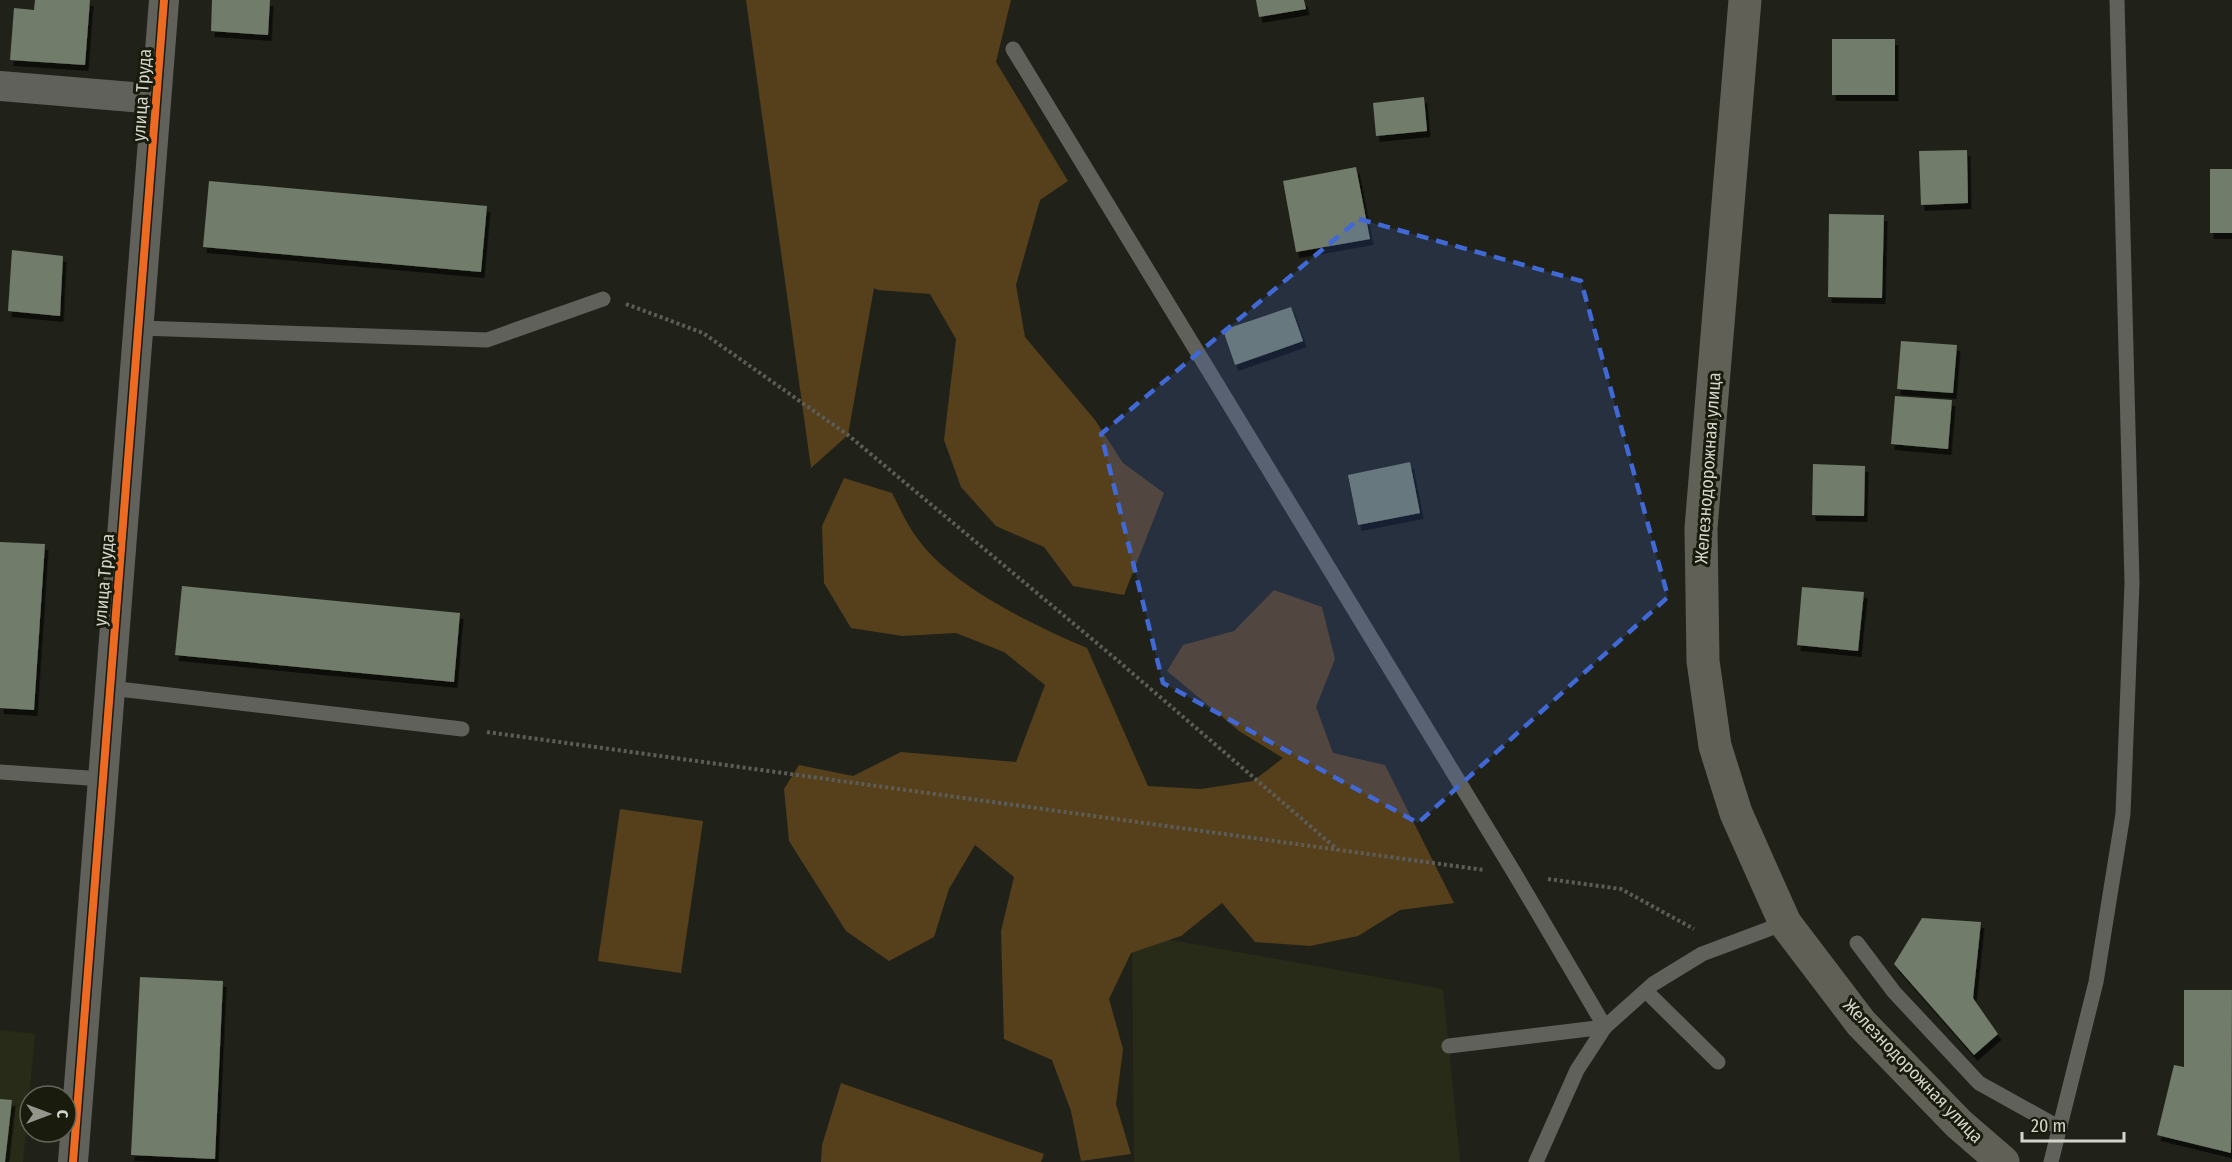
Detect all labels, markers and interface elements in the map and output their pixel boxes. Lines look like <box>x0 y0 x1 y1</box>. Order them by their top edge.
street label: улица Труда <box>128 48 156 142</box>
street label: Железнодорожная улица <box>1690 371 1726 565</box>
street label: улица Труда <box>89 533 119 627</box>
street label: Железнодорожная улица <box>1838 994 1988 1148</box>
north arrow <box>18 1084 78 1144</box>
scale bar <box>2022 1105 2124 1143</box>
text: С <box>53 1110 72 1119</box>
text: 20 m <box>2031 1115 2066 1137</box>

